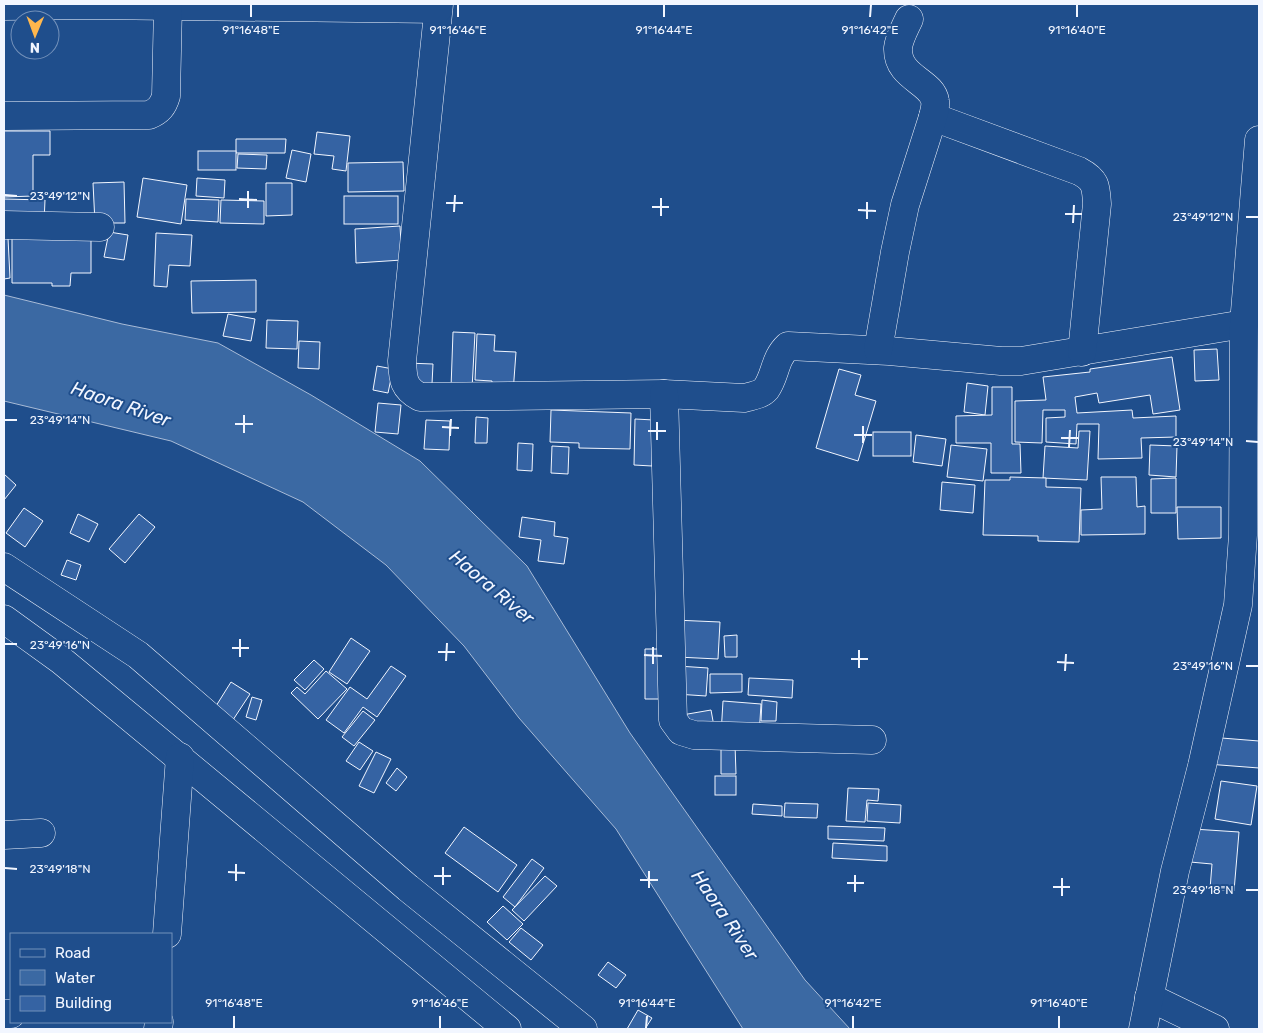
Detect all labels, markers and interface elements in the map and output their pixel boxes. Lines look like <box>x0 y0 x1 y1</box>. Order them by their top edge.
north arrow <box>10 10 60 60</box>
text: 91°16'48"E <box>222 23 280 37</box>
text: 91°16'46"E <box>430 23 486 37</box>
text: 91°16'44"E <box>635 23 693 37</box>
text: 91°16'42"E <box>841 23 899 37</box>
text: 91°16'40"E <box>1048 23 1106 37</box>
text: N <box>30 39 40 56</box>
text: 23°49'12"N <box>30 189 90 203</box>
text: 23°49'12"N <box>1173 210 1233 224</box>
water label: Haora River <box>68 376 175 432</box>
text: 23°49'14"N <box>30 413 90 427</box>
text: 23°49'14"N <box>1173 435 1233 449</box>
water label: Haora River <box>445 545 540 630</box>
text: 23°49'16"N <box>30 638 90 652</box>
text: 23°49'16"N <box>1173 659 1233 673</box>
text: 23°49'18"N <box>29 862 91 876</box>
water label: Haora River <box>686 866 764 965</box>
text: 23°49'18"N <box>1172 883 1234 897</box>
legend <box>10 933 172 1023</box>
text: Road <box>55 944 91 962</box>
text: Water <box>55 969 95 987</box>
text: Building <box>55 994 112 1012</box>
text: 91°16'48"E <box>205 996 263 1010</box>
text: 91°16'46"E <box>412 996 468 1010</box>
text: 91°16'44"E <box>618 996 676 1010</box>
text: 91°16'42"E <box>824 996 882 1010</box>
text: 91°16'40"E <box>1030 996 1088 1010</box>

